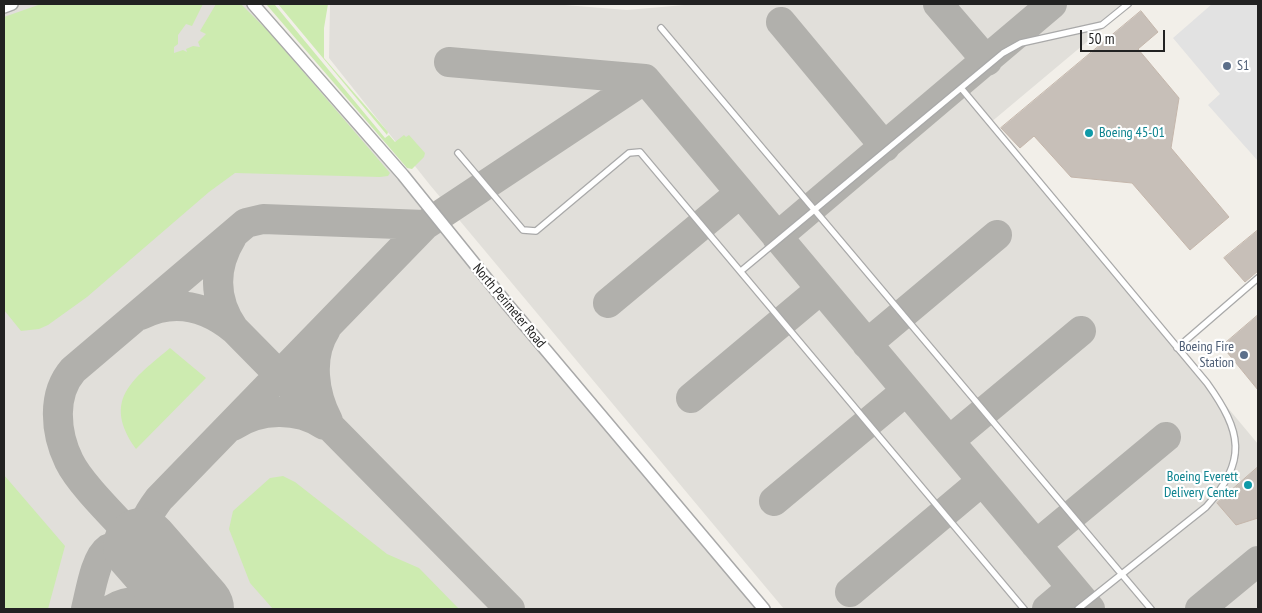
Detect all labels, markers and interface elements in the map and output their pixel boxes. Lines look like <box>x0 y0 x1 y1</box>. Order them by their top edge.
scale bar <box>1082 20 1167 52</box>
text: 50 m <box>1088 29 1114 48</box>
place label: S1 <box>1237 58 1249 74</box>
marker: S1 <box>1221 60 1233 72</box>
place label: Boeing 45-01 <box>1099 125 1165 141</box>
marker: Boeing 45-01 <box>1083 127 1095 139</box>
street label: North Perimeter Road <box>469 261 549 351</box>
place label: Boeing Fire Station <box>1179 339 1234 372</box>
marker: Boeing Fire Station <box>1238 349 1250 361</box>
place label: Boeing Everett Delivery Center <box>1164 469 1238 502</box>
marker: Boeing Everett Delivery Center <box>1242 479 1254 491</box>

